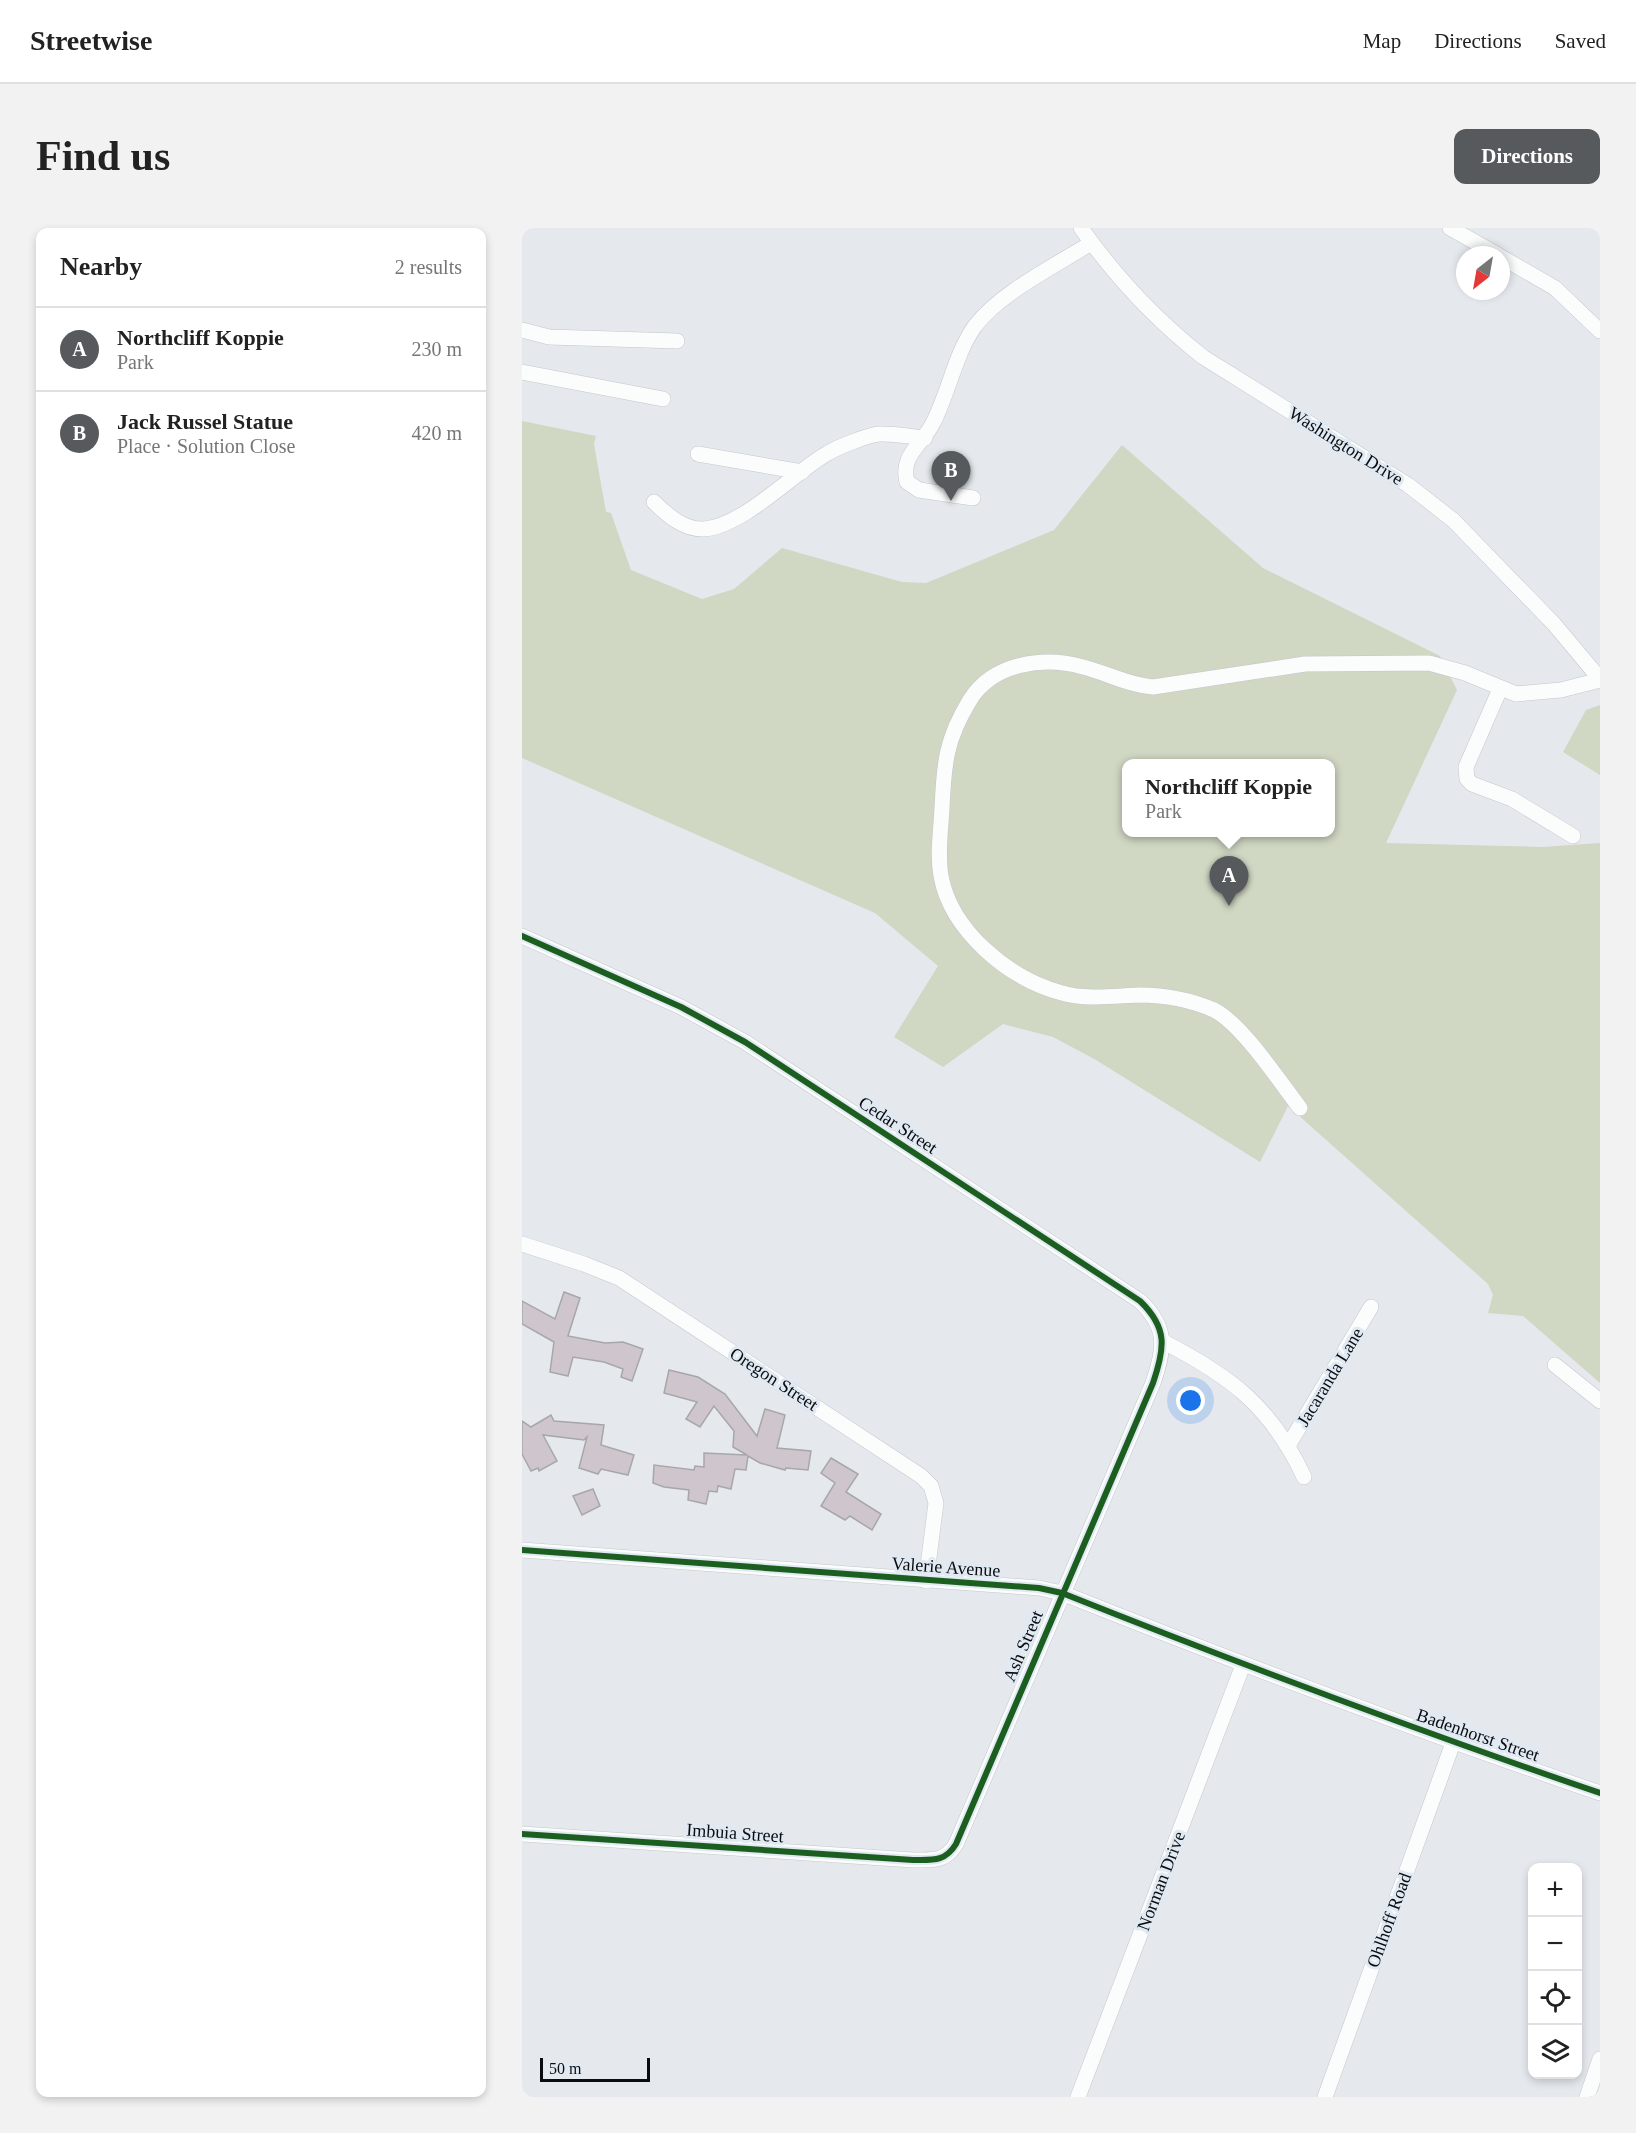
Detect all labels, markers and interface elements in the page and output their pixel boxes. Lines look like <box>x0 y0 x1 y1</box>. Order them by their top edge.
text: Streetwise <box>30 25 152 56</box>
text: Map <box>1363 29 1401 53</box>
text: Directions <box>1434 29 1522 53</box>
text: Saved <box>1555 29 1606 53</box>
button: Directions <box>1454 129 1600 184</box>
text: Find us <box>36 133 170 179</box>
north arrow <box>1456 246 1510 300</box>
text: Nearby <box>60 252 142 281</box>
text: 2 results <box>395 256 462 278</box>
text: Northcliff Koppie <box>117 325 284 350</box>
text: A <box>72 338 87 360</box>
text: 230 m <box>411 338 462 360</box>
text: Park <box>117 351 154 373</box>
street label: Washington Drive <box>1285 403 1407 489</box>
text: Jack Russel Statue <box>117 409 293 434</box>
text: B <box>73 422 86 444</box>
text: 420 m <box>411 422 462 444</box>
text: Place · Solution Close <box>117 435 295 457</box>
pin: B <box>932 452 970 501</box>
popup <box>1122 759 1335 837</box>
text: Northcliff Koppie <box>1145 774 1312 799</box>
text: Park <box>1145 800 1182 822</box>
pin: A <box>1210 856 1248 906</box>
street label: Cedar Street <box>855 1092 941 1158</box>
street label: Jacaranda Lane <box>1293 1324 1367 1430</box>
street label: Oregon Street <box>726 1343 822 1415</box>
your location <box>1176 1386 1205 1415</box>
street label: Valerie Avenue <box>891 1553 1001 1581</box>
street label: Ash Street <box>999 1607 1047 1685</box>
street label: Badenhorst Street <box>1414 1705 1542 1765</box>
street label: Imbuia Street <box>686 1820 784 1846</box>
street label: Norman Drive <box>1133 1829 1189 1933</box>
map controls <box>1528 1863 1582 2079</box>
button: + <box>1528 1863 1582 1917</box>
street label: Ohlhoff Road <box>1363 1870 1415 1970</box>
button: − <box>1528 1917 1582 1971</box>
button: locate <box>1528 1971 1582 2025</box>
button: layers <box>1528 2025 1582 2079</box>
scale bar <box>540 2055 650 2082</box>
text: 50 m <box>549 2060 581 2077</box>

